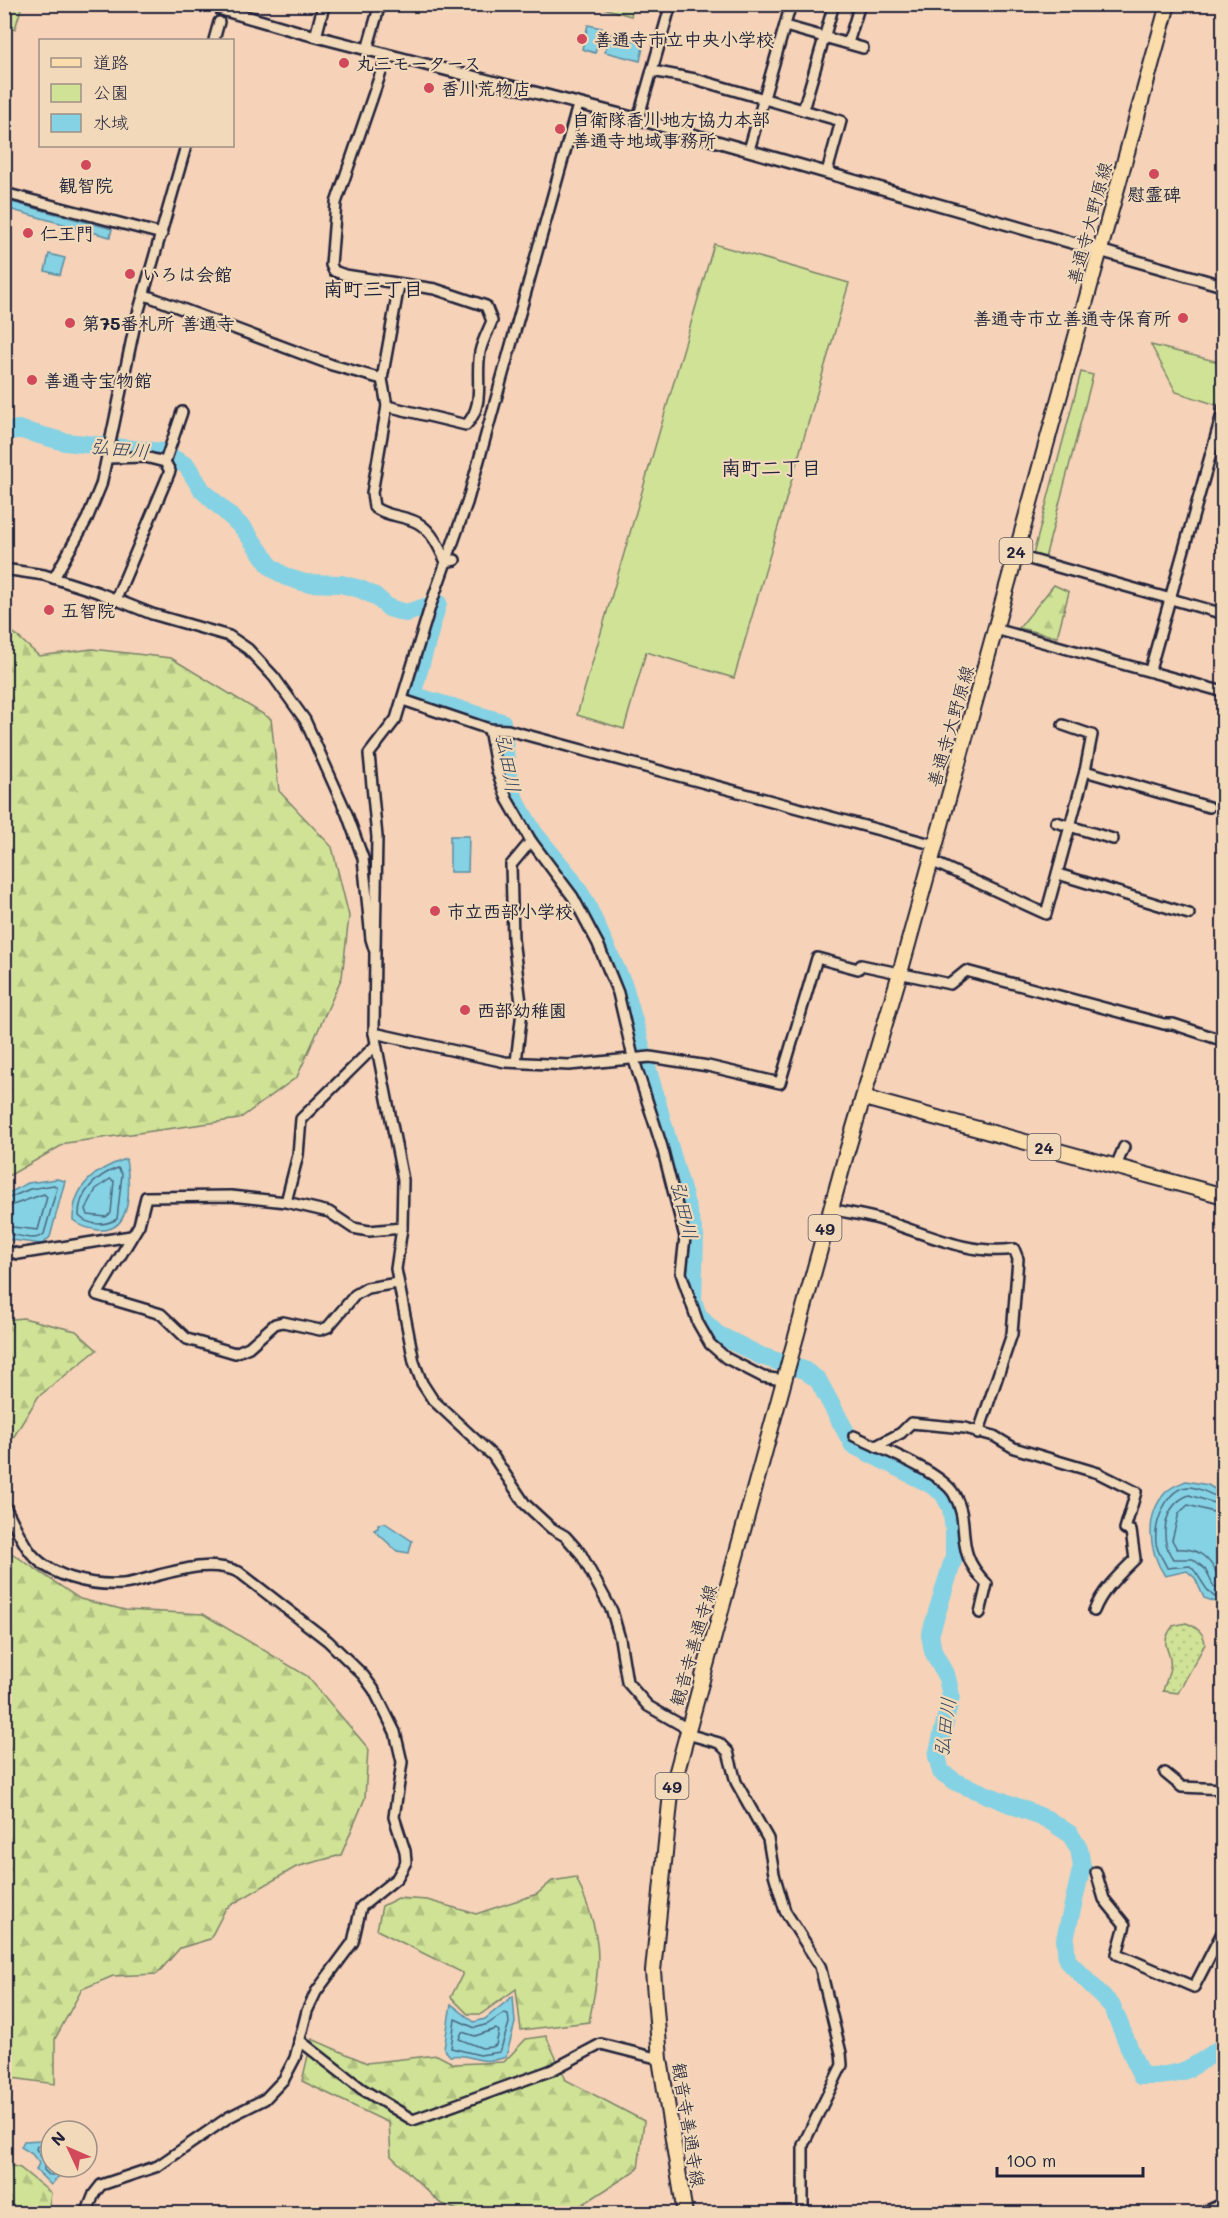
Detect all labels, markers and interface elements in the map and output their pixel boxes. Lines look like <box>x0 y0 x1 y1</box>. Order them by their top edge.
place label: 善通寺市立中央小学校 <box>594 27 774 51</box>
marker: 善通寺市立中央小学校 <box>575 32 589 46</box>
legend <box>39 39 234 147</box>
text: 道路 <box>93 50 129 74</box>
place label: 丸三モータース <box>356 51 481 75</box>
marker: 丸三モータース <box>337 56 351 70</box>
place label: 香川荒物店 <box>441 76 531 100</box>
text: 公園 <box>93 80 129 104</box>
marker: 香川荒物店 <box>422 81 436 95</box>
place label: 自衛隊香川地方協力本部 善通寺地域事務所 <box>572 107 770 152</box>
text: 水域 <box>93 110 129 134</box>
marker: 自衛隊香川地方協力本部 善通寺地域事務所 <box>553 122 567 136</box>
marker: 観智院 <box>79 158 93 172</box>
street label: 善通寺大野原線 <box>1061 159 1117 287</box>
marker: 慰霊碑 <box>1147 167 1161 181</box>
place label: 観智院 <box>59 173 113 197</box>
place label: 慰霊碑 <box>1127 182 1181 206</box>
place label: 仁王門 <box>40 221 94 245</box>
marker: 仁王門 <box>21 226 35 240</box>
place label: いろは会館 <box>142 262 232 286</box>
marker: いろは会館 <box>123 267 137 281</box>
district label: 南町三丁目 <box>323 275 423 301</box>
place label: 善通寺市立善通寺保育所 <box>973 306 1171 330</box>
place label: 第75番札所 善通寺 <box>82 311 235 335</box>
marker: 善通寺市立善通寺保育所 <box>1176 311 1190 325</box>
marker: 第75番札所 善通寺 <box>63 316 77 330</box>
place label: 善通寺宝物館 <box>44 368 152 392</box>
marker: 善通寺宝物館 <box>25 373 39 387</box>
water label: 弘田川 <box>89 432 151 464</box>
district label: 南町二丁目 <box>721 454 821 480</box>
road number: 24 <box>1000 538 1032 564</box>
place label: 五智院 <box>61 598 115 622</box>
marker: 五智院 <box>42 603 56 617</box>
street label: 善通寺大野原線 <box>921 662 979 790</box>
water label: 弘田川 <box>491 731 527 795</box>
place label: 市立西部小学校 <box>447 899 573 923</box>
marker: 市立西部小学校 <box>428 904 442 918</box>
place label: 西部幼稚園 <box>477 998 567 1022</box>
marker: 西部幼稚園 <box>458 1003 472 1017</box>
road number: 24 <box>1028 1134 1060 1160</box>
water label: 弘田川 <box>666 1178 704 1242</box>
road number: 49 <box>808 1215 842 1241</box>
street label: 観音寺善通寺線 <box>664 1581 722 1709</box>
water label: 弘田川 <box>927 1696 961 1758</box>
road number: 49 <box>656 1773 688 1799</box>
street label: 観音寺善通寺線 <box>667 2061 711 2189</box>
north arrow <box>39 2119 99 2179</box>
text: N <box>46 2127 70 2150</box>
scale bar <box>997 2140 1142 2178</box>
text: 100 m <box>1006 2148 1056 2172</box>

